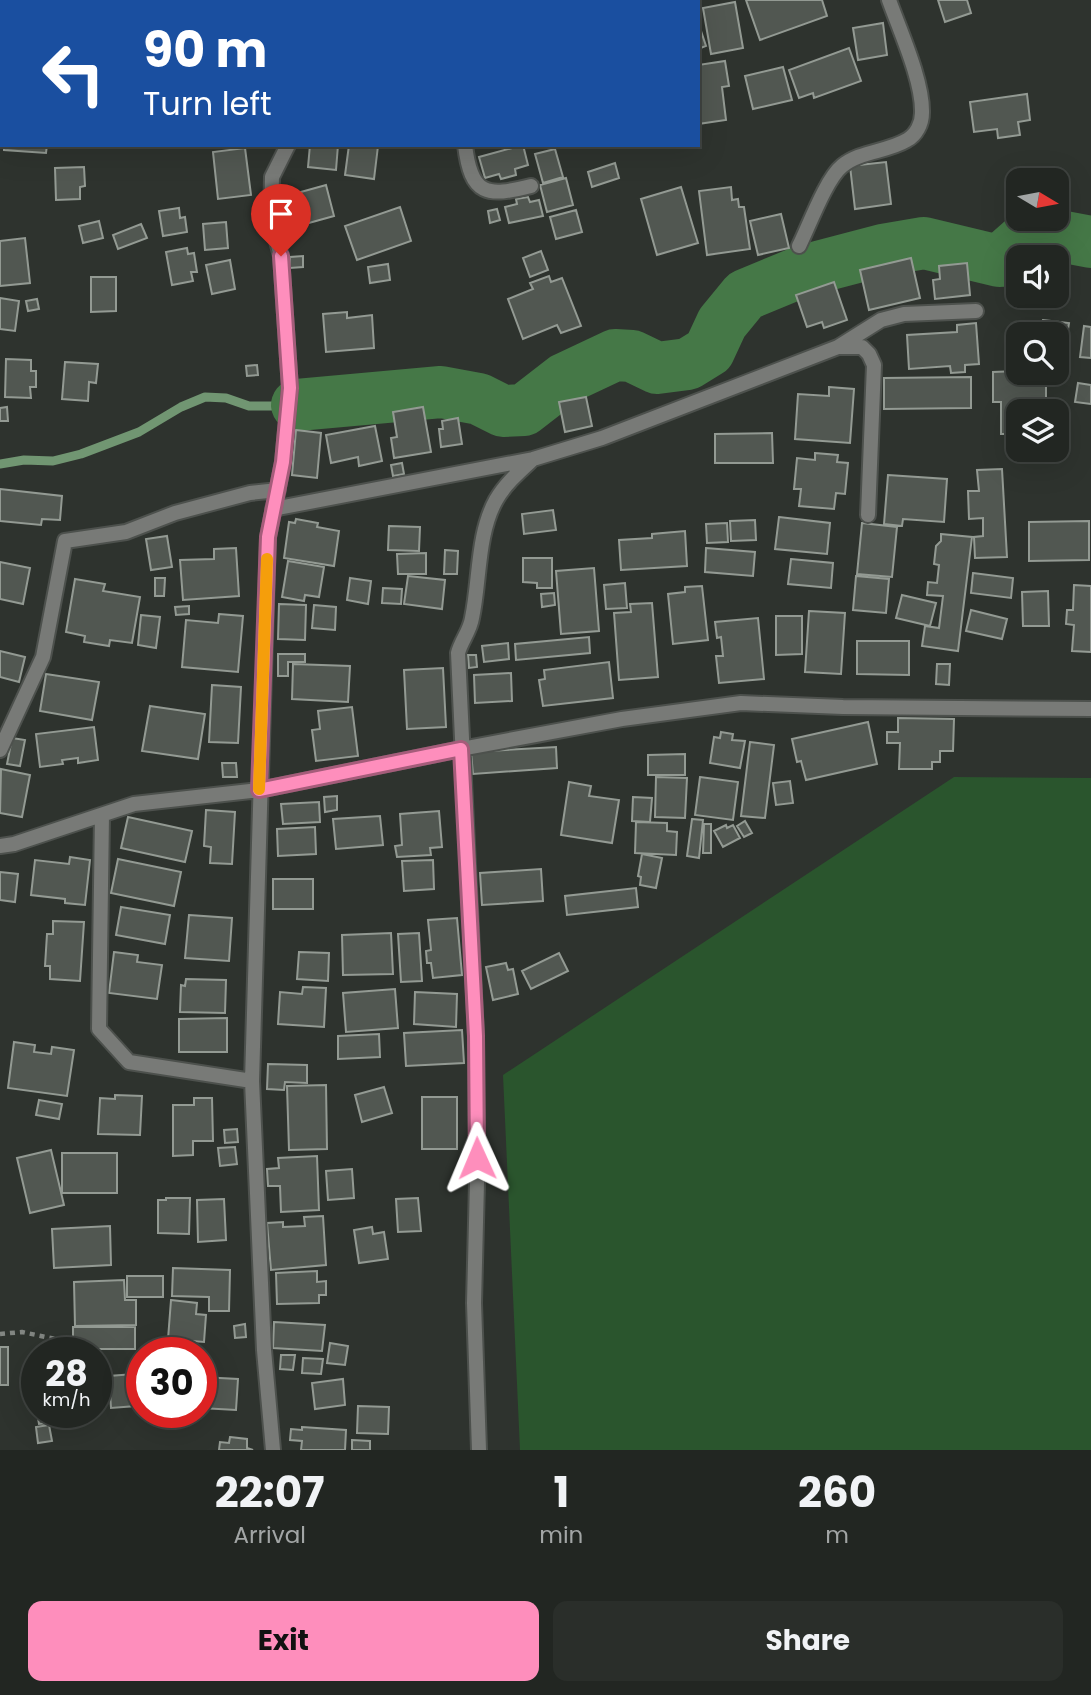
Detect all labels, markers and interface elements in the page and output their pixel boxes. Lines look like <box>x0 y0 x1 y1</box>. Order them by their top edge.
text: 90 m <box>143 16 267 84</box>
icon: left <box>28 28 119 119</box>
text: Turn left <box>143 81 272 126</box>
north arrow <box>1006 168 1069 231</box>
map controls <box>1006 168 1069 462</box>
pin <box>251 184 311 256</box>
icon: arrive <box>262 195 300 233</box>
button: sound <box>1006 245 1069 308</box>
button: search <box>1006 322 1069 385</box>
button: layers <box>1006 399 1069 462</box>
position arrow <box>440 1121 514 1195</box>
speed limit sign: 30 <box>126 1337 217 1428</box>
text: 28 <box>45 1349 88 1398</box>
text: km/h <box>43 1387 90 1412</box>
text: 22:07 <box>215 1463 325 1522</box>
text: 1 <box>553 1463 569 1522</box>
text: 260 <box>798 1463 876 1522</box>
text: Arrival <box>233 1519 306 1551</box>
text: min <box>539 1519 583 1551</box>
text: m <box>825 1519 849 1551</box>
button: Exit <box>28 1601 539 1681</box>
button: Share <box>553 1601 1063 1681</box>

